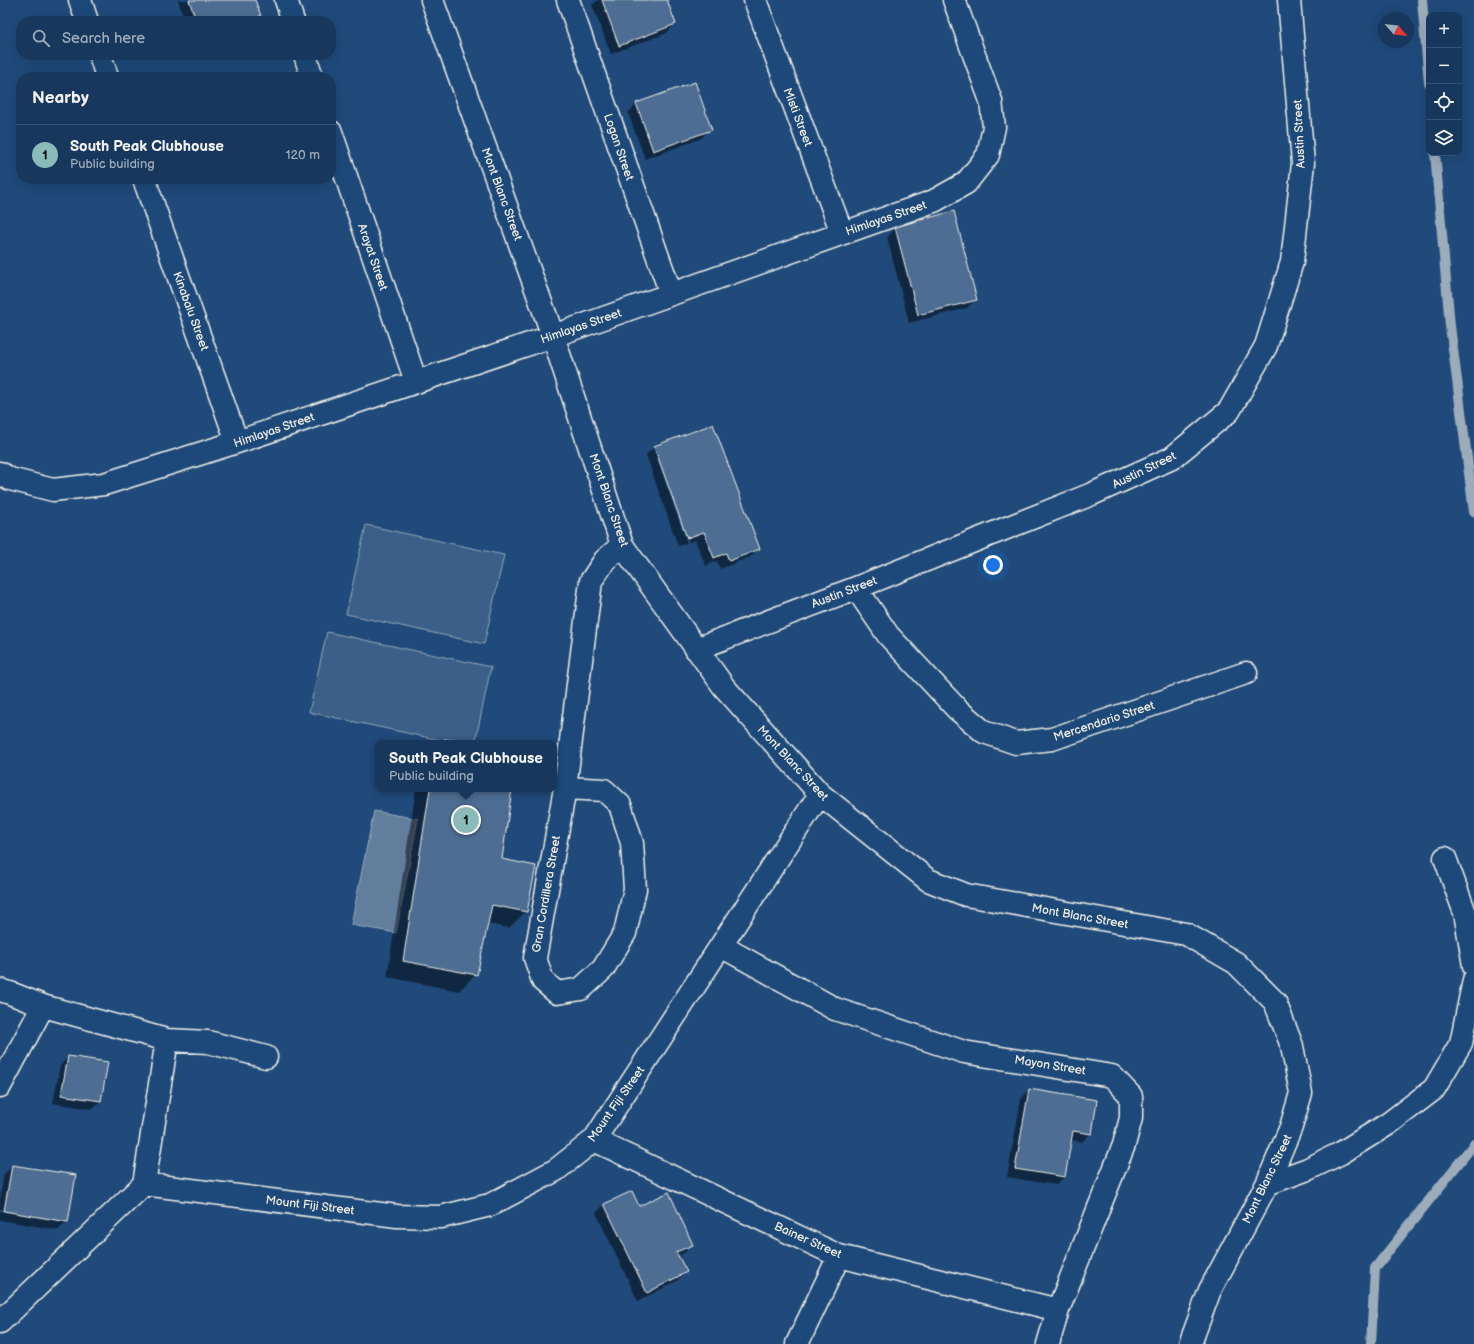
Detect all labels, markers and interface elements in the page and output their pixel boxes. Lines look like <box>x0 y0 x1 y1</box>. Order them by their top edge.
north arrow <box>1378 12 1414 48</box>
map controls <box>1426 12 1462 156</box>
button: + <box>1426 12 1462 48</box>
search box <box>16 16 336 60</box>
icon: search <box>30 27 52 49</box>
text: Search here <box>62 29 145 48</box>
button: − <box>1426 48 1462 84</box>
button: locate <box>1426 84 1462 120</box>
street label: Misti Street <box>780 86 816 149</box>
text: Nearby <box>32 88 89 108</box>
street label: Austin Street <box>1290 99 1309 169</box>
street label: Logan Street <box>600 112 637 183</box>
button: layers <box>1426 120 1462 156</box>
text: South Peak Clubhouse <box>70 137 224 156</box>
street label: Mont Blanc Street <box>478 146 525 243</box>
text: 1 <box>42 147 48 163</box>
text: 120 m <box>285 147 320 163</box>
text: Public building <box>70 156 155 172</box>
street label: Himlayas Street <box>844 197 929 239</box>
street label: Arayat Street <box>354 222 391 293</box>
street label: Kinabalu Street <box>169 270 212 353</box>
street label: Himlayas Street <box>539 305 624 347</box>
street label: Himlayas Street <box>232 409 317 451</box>
street label: Austin Street <box>1110 448 1179 492</box>
street label: Mont Blanc Street <box>586 452 632 549</box>
your location <box>983 555 1003 575</box>
street label: Austin Street <box>809 573 879 612</box>
street label: Mercendario Street <box>1052 698 1157 745</box>
street label: Mont Blanc Street <box>754 723 832 804</box>
popup <box>375 740 557 792</box>
text: South Peak Clubhouse <box>389 749 543 768</box>
text: Public building <box>389 768 474 784</box>
pin: 1 <box>453 805 479 835</box>
street label: Gran Cordillera Street <box>529 834 564 954</box>
street label: Mont Blanc Street <box>1031 901 1130 932</box>
street label: Mayon Street <box>1013 1052 1087 1079</box>
street label: Mount Fiji Street <box>585 1063 648 1145</box>
street label: Mont Blanc Street <box>1239 1132 1296 1226</box>
street label: Mount Fiji Street <box>265 1193 355 1218</box>
street label: Bainer Street <box>772 1219 844 1262</box>

